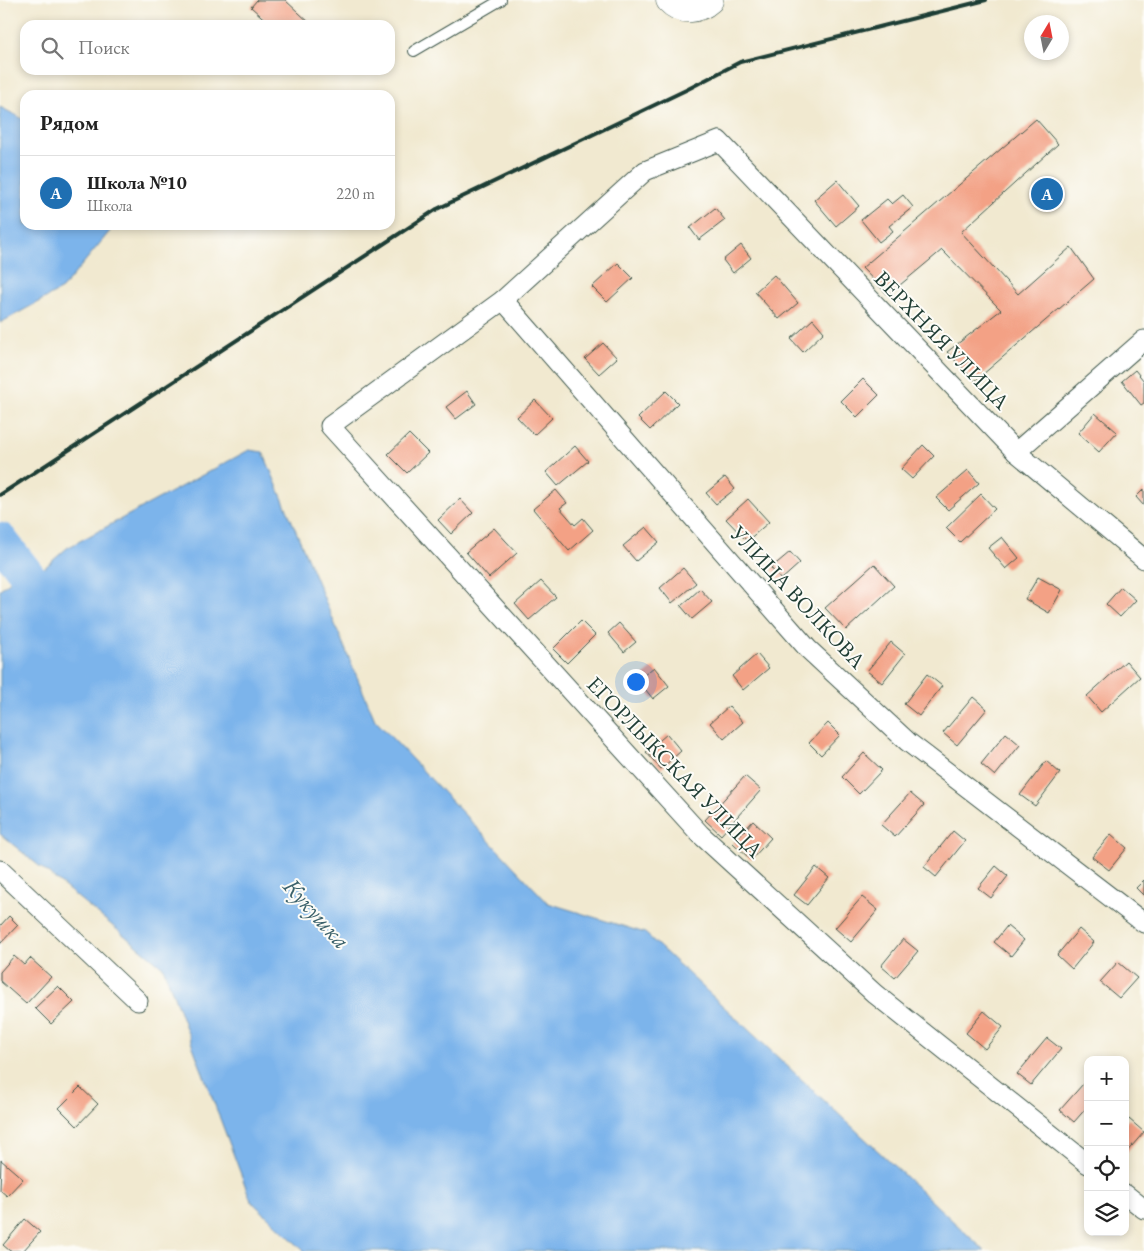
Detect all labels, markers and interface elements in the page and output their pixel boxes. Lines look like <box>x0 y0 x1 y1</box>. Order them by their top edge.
north arrow <box>1024 15 1069 60</box>
search box <box>20 20 395 75</box>
icon: search <box>38 34 66 62</box>
text: Поиск <box>78 35 130 60</box>
text: Рядом <box>40 109 99 136</box>
text: Школа №10 <box>87 170 187 195</box>
pin: A <box>1031 175 1063 213</box>
text: A <box>50 183 62 204</box>
text: 220 m <box>336 183 375 204</box>
text: Школа <box>87 195 132 216</box>
street label: ВЕРХНЯЯ УЛИЦА <box>868 264 1016 416</box>
street label: УЛИЦА ВОЛКОВА <box>723 518 872 675</box>
your location <box>623 669 649 695</box>
street label: ЕГОРЛЫКСКАЯ УЛИЦА <box>580 670 770 865</box>
water label: Кукушка <box>276 870 357 955</box>
map controls <box>1084 1056 1129 1236</box>
button: + <box>1084 1056 1129 1101</box>
button: − <box>1084 1101 1129 1146</box>
button: locate <box>1084 1146 1129 1191</box>
button: layers <box>1084 1191 1129 1236</box>

